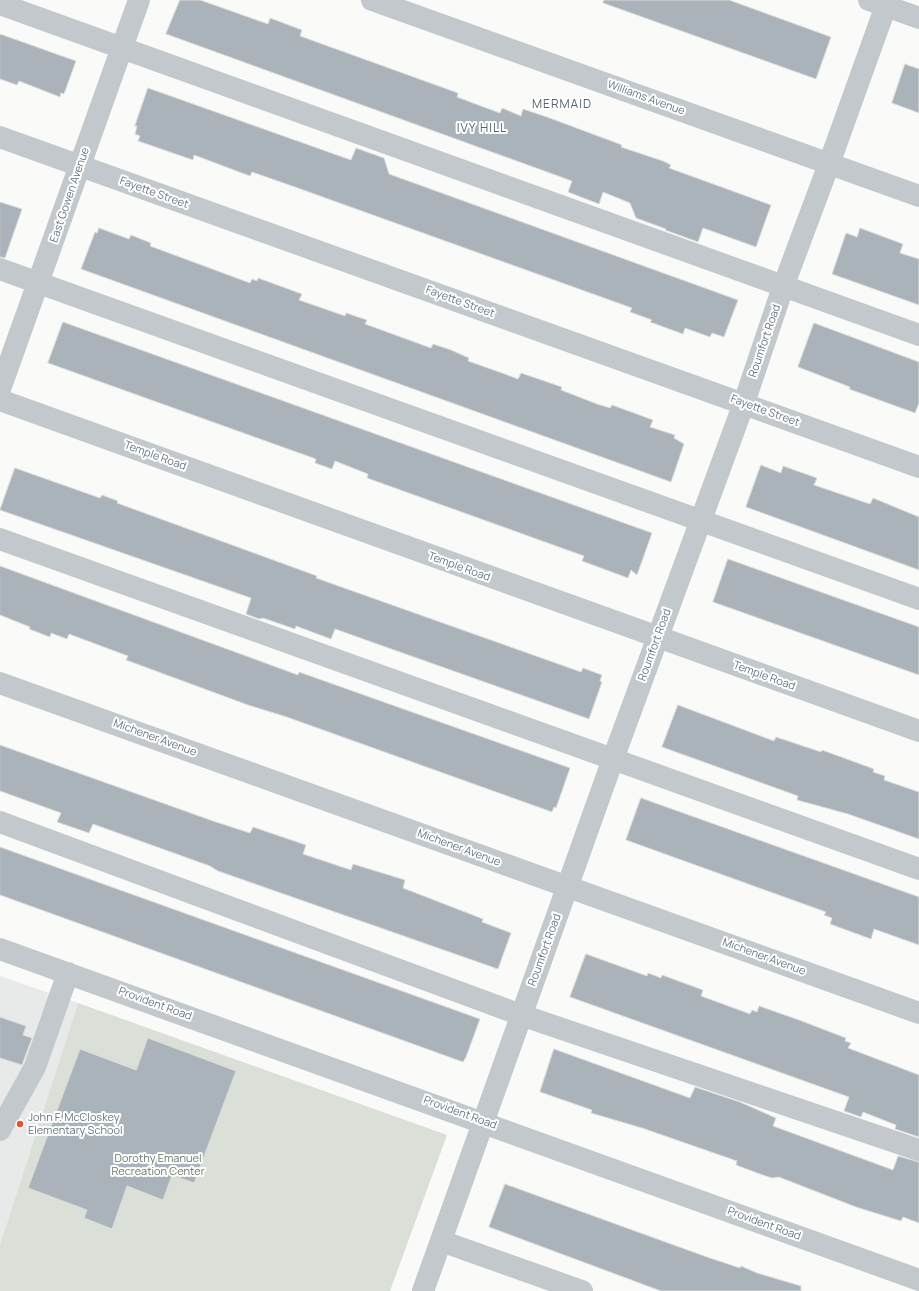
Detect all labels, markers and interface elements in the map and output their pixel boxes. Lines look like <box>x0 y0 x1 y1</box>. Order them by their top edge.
street label: Williams Avenue <box>605 78 687 118</box>
district label: MERMAID <box>532 98 592 112</box>
district label: IVY HILL <box>457 122 507 136</box>
street label: East Gowen Avenue <box>48 146 92 244</box>
street label: Fayette Street <box>118 174 190 212</box>
street label: Fayette Street <box>424 283 496 321</box>
street label: Roumfort Road <box>746 303 784 379</box>
street label: Fayette Street <box>729 392 801 430</box>
street label: Temple Road <box>122 439 188 473</box>
street label: Temple Road <box>426 550 492 584</box>
street label: Roumfort Road <box>636 607 674 683</box>
street label: Temple Road <box>731 659 797 693</box>
street label: Michener Avenue <box>112 717 198 759</box>
street label: Michener Avenue <box>416 827 502 869</box>
street label: Roumfort Road <box>526 912 564 988</box>
street label: Michener Avenue <box>721 936 807 978</box>
street label: Provident Road <box>117 985 193 1023</box>
street label: Provident Road <box>422 1094 498 1132</box>
place label: John F. McCloskey Elementary School <box>28 1111 123 1137</box>
marker: John F. McCloskey Elementary School <box>15 1119 25 1129</box>
park label: Dorothy Emanuel Recreation Center <box>111 1152 205 1178</box>
street label: Provident Road <box>726 1205 802 1243</box>

